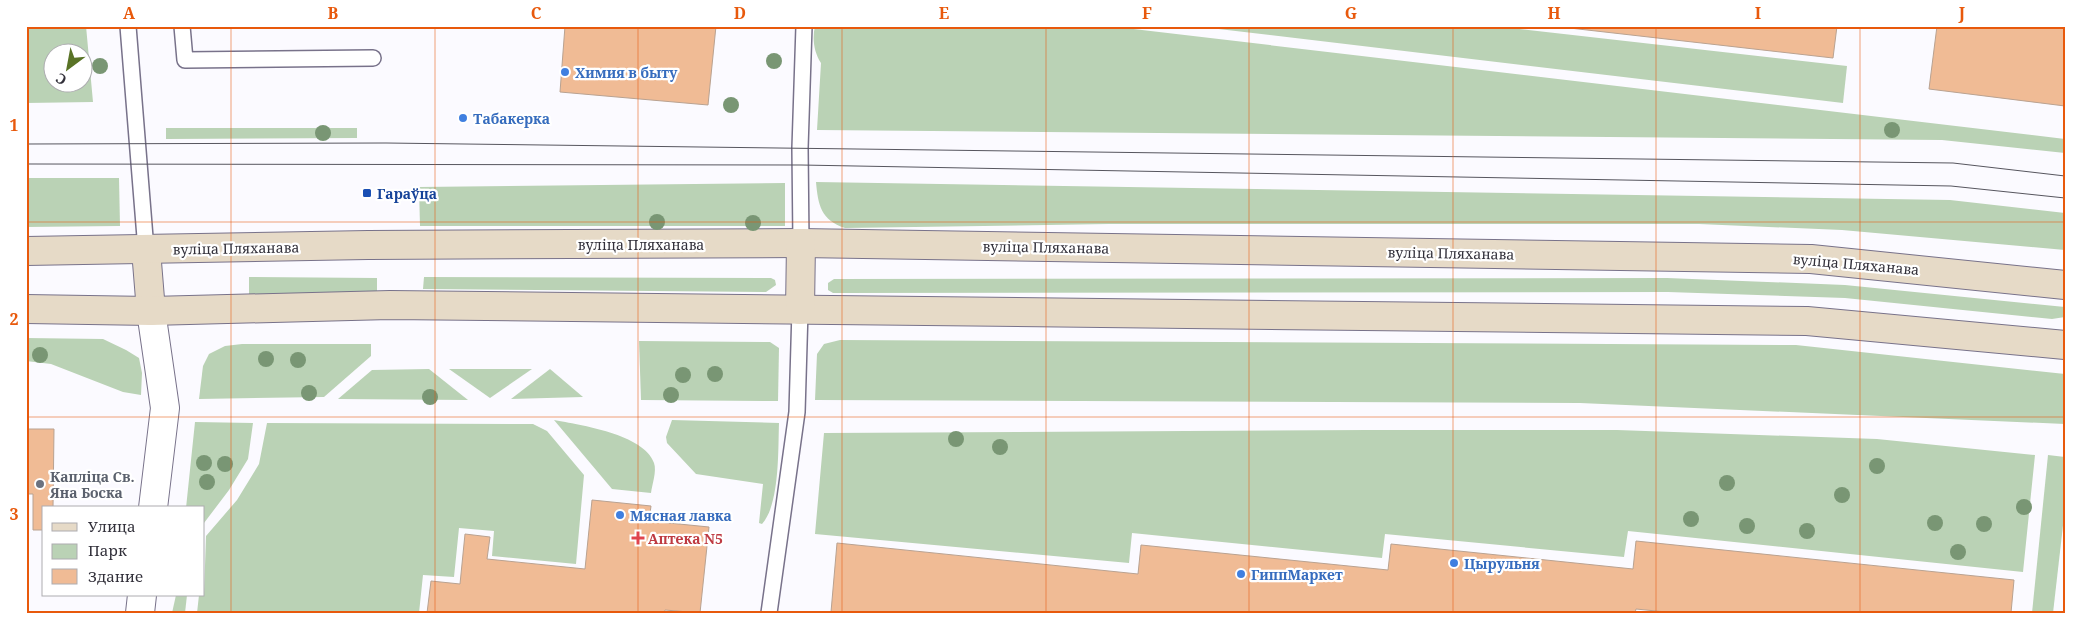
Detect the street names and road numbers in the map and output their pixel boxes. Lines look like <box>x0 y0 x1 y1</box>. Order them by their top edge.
street label: вуліца Пляханава <box>578 235 704 254</box>
street label: вуліца Пляханава <box>982 236 1110 258</box>
street label: вуліца Пляханава <box>172 237 300 259</box>
street label: вуліца Пляханава <box>1387 242 1515 264</box>
street label: вуліца Пляханава <box>1792 249 1920 279</box>

